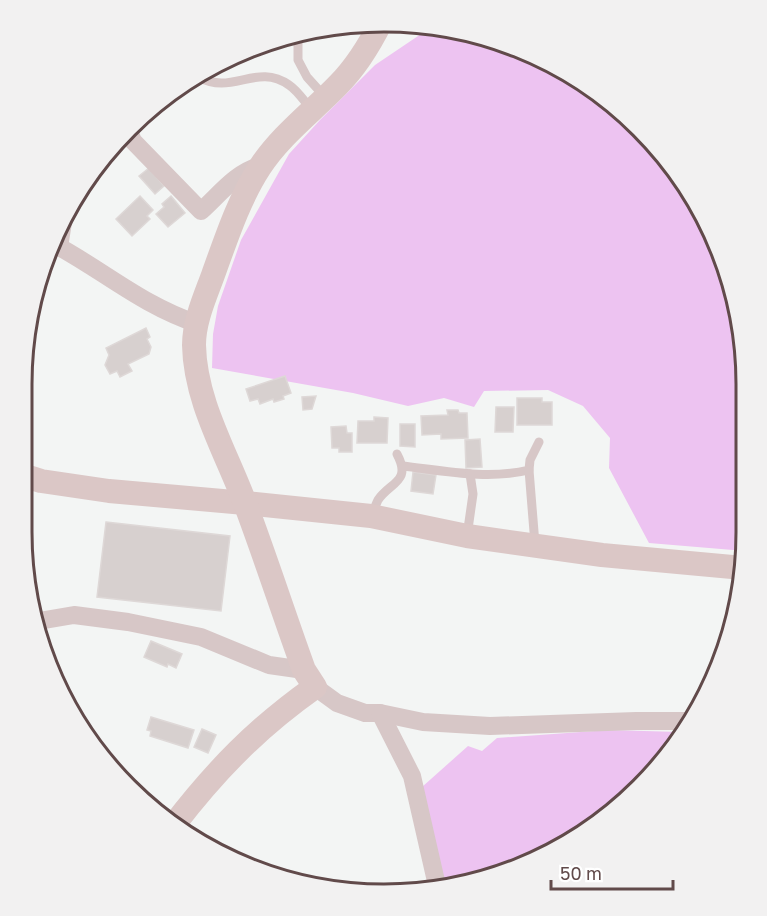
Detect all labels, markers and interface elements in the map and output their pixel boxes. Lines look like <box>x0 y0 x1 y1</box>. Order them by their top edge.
scale bar <box>551 853 672 891</box>
text: 50 m <box>560 862 602 884</box>

